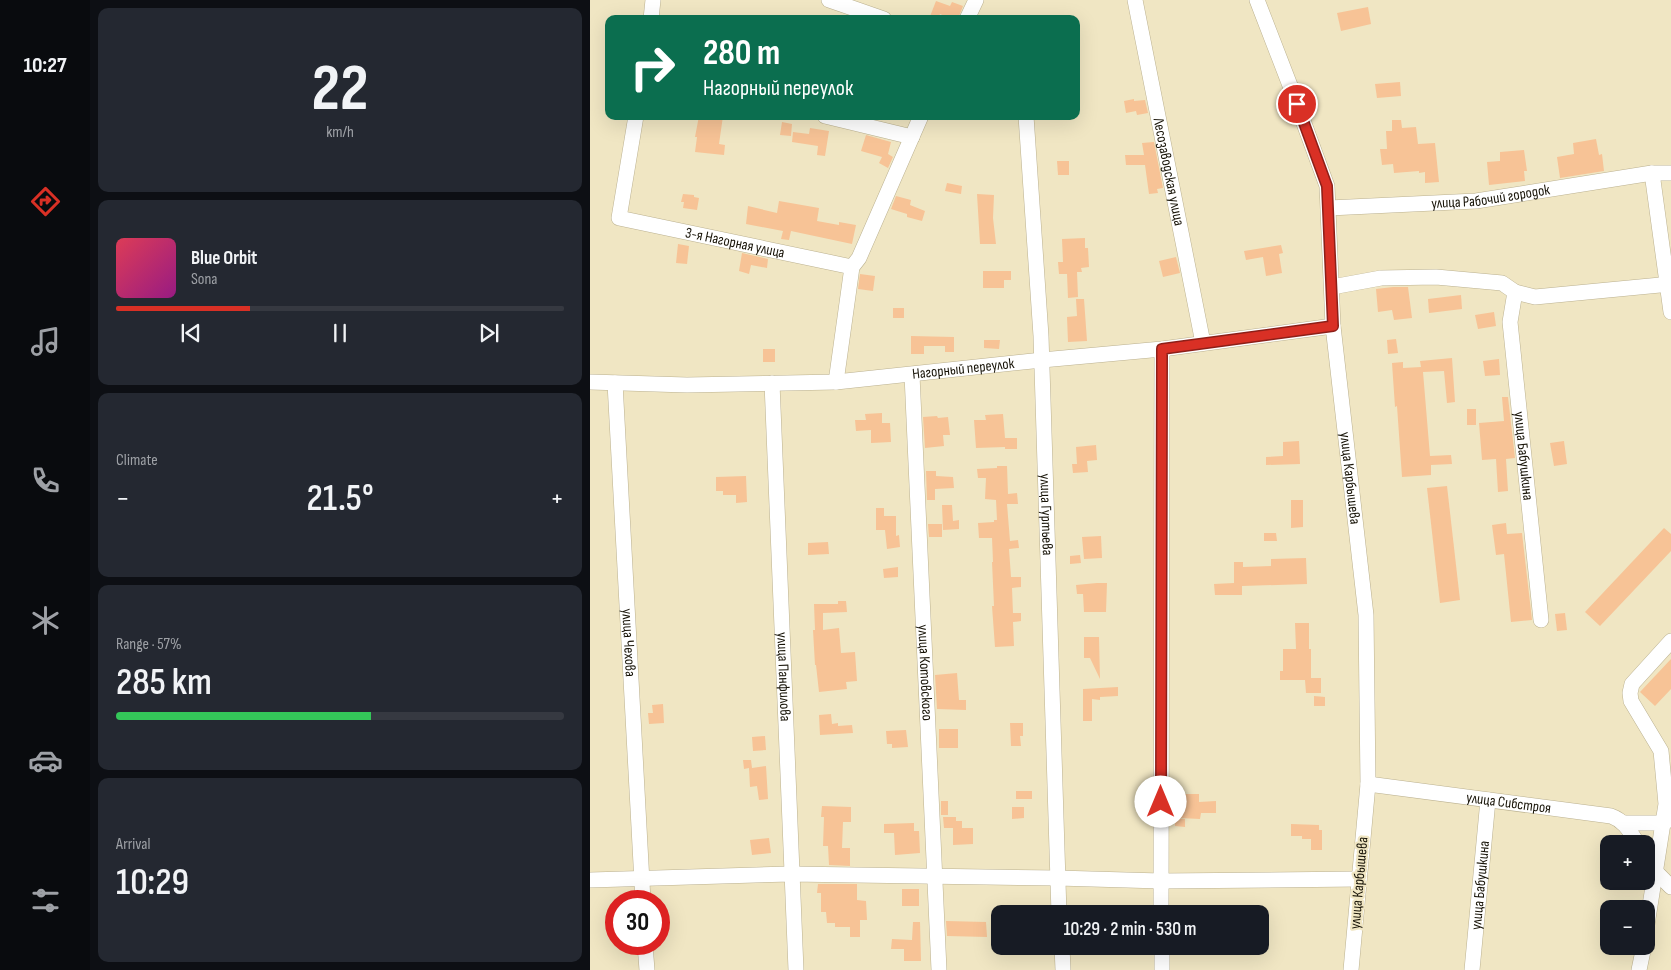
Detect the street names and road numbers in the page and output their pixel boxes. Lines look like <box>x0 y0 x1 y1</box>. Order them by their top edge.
street label: Лесозаводская улица <box>1149 115 1189 227</box>
street label: улица Рабочий городок <box>1431 180 1551 213</box>
street label: 3-я Нагорная улица <box>684 223 787 262</box>
street label: Нагорный переулок <box>911 353 1016 383</box>
street label: улица Бабушкина <box>1510 410 1538 502</box>
street label: улица Карбышева <box>1336 431 1365 526</box>
street label: улица Гуртьева <box>1036 473 1057 556</box>
street label: улица Чехова <box>618 608 640 678</box>
street label: улица Котовского <box>914 624 937 721</box>
street label: улица Панфилова <box>773 632 795 722</box>
street label: улица Сибстроя <box>1465 788 1552 818</box>
street label: улица Карбышева <box>1345 836 1373 930</box>
street label: улица Бабушкина <box>1466 840 1494 931</box>

